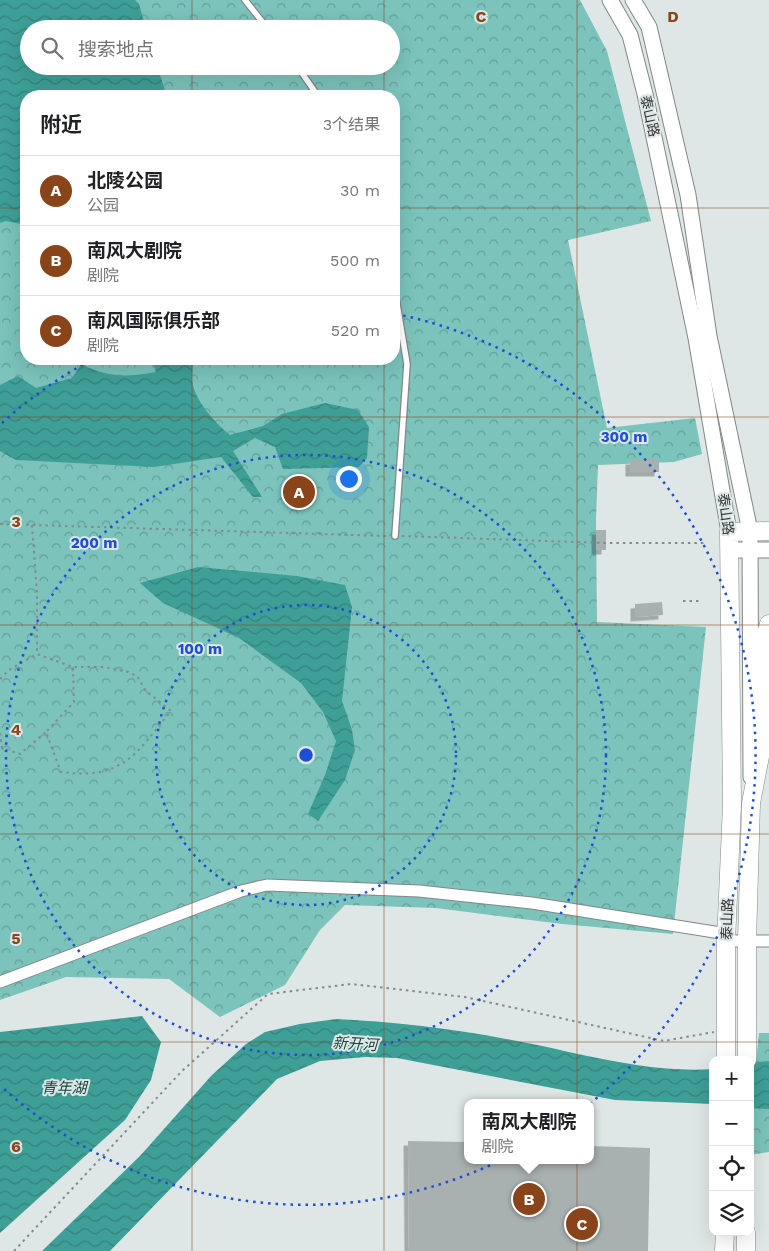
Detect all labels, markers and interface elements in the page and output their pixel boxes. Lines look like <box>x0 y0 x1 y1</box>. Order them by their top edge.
text: C <box>476 7 487 26</box>
text: D <box>667 7 679 26</box>
search box <box>20 20 400 75</box>
icon: search <box>38 34 66 62</box>
text: 搜索地点 <box>78 38 154 61</box>
street label: 泰山路 <box>637 94 663 138</box>
text: 附近 <box>40 112 82 137</box>
text: 3个结果 <box>323 115 380 134</box>
text: 北陵公园 <box>87 169 163 192</box>
text: A <box>51 181 61 200</box>
text: 30 m <box>340 181 380 200</box>
text: 公园 <box>87 196 119 215</box>
text: 南风大剧院 <box>87 239 182 262</box>
text: B <box>51 251 61 270</box>
text: 500 m <box>330 251 380 270</box>
text: 剧院 <box>87 266 119 285</box>
text: 南风国际俱乐部 <box>87 309 220 332</box>
text: C <box>51 321 61 340</box>
text: 520 m <box>331 321 380 340</box>
text: 剧院 <box>87 336 119 355</box>
text: 300 m <box>601 428 647 446</box>
your location <box>336 466 362 492</box>
pin: A <box>283 473 315 511</box>
street label: 泰山路 <box>715 492 737 536</box>
text: 3 <box>11 512 21 531</box>
text: 200 m <box>71 534 117 552</box>
text: 100 m <box>178 640 222 658</box>
text: 4 <box>11 720 21 739</box>
centre of rings <box>297 746 315 764</box>
street label: 泰山路 <box>718 898 736 940</box>
text: 5 <box>11 929 21 948</box>
water label: 新开河 <box>332 1034 381 1054</box>
map controls <box>709 1056 754 1236</box>
button: + <box>709 1056 754 1101</box>
water label: 青年湖 <box>41 1079 88 1097</box>
popup <box>464 1099 594 1164</box>
button: − <box>709 1101 754 1146</box>
text: 南风大剧院 <box>481 1110 577 1133</box>
text: 6 <box>11 1137 21 1156</box>
text: 剧院 <box>481 1137 514 1156</box>
button: locate <box>709 1146 754 1191</box>
pin: B <box>513 1180 545 1218</box>
button: layers <box>709 1191 754 1236</box>
pin: C <box>566 1205 598 1243</box>

